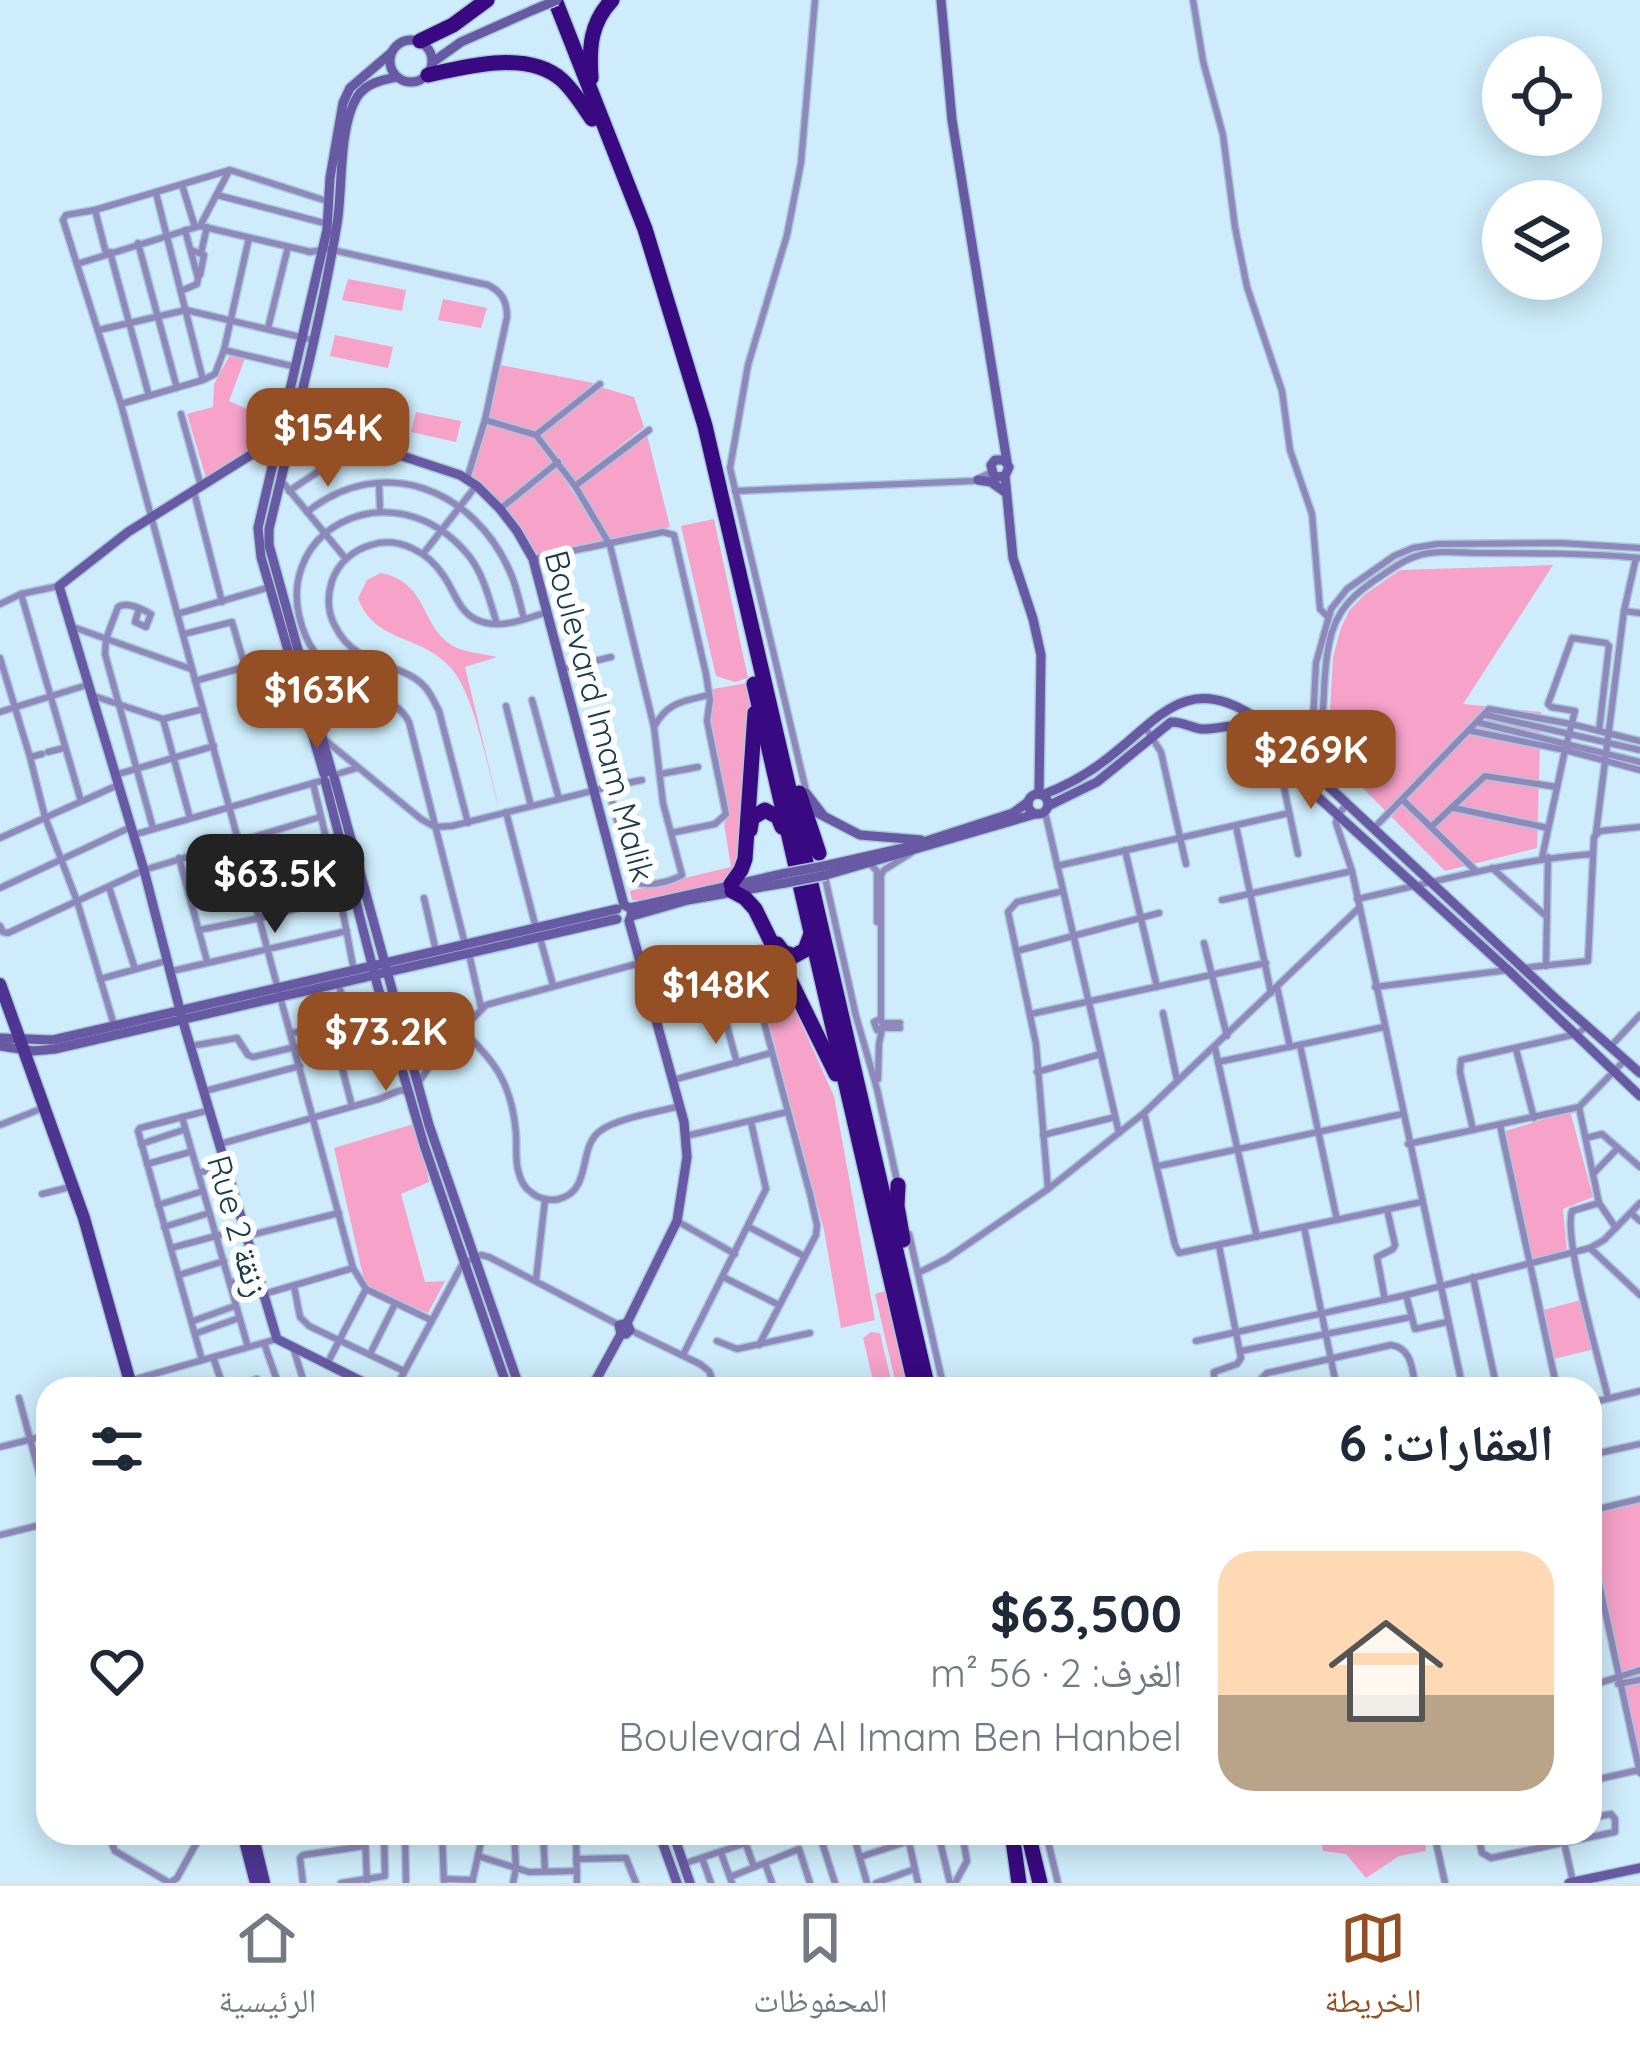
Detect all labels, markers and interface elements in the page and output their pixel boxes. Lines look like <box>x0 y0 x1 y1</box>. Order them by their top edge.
map controls <box>1482 36 1602 300</box>
button: locate <box>1482 36 1602 156</box>
button: layers <box>1482 180 1602 300</box>
pin: $154K <box>244 388 412 490</box>
text: $154K <box>273 402 383 451</box>
street label: Boulevard Imam Malik <box>537 546 664 886</box>
pin: $163K <box>233 650 401 752</box>
text: $163K <box>264 664 370 713</box>
pin: $269K <box>1227 710 1395 812</box>
text: $269K <box>1254 724 1368 773</box>
pin: $63.5K <box>177 834 373 936</box>
text: $63.5K <box>213 848 337 897</box>
pin: $148K <box>632 945 800 1047</box>
text: $148K <box>662 959 770 1008</box>
pin: $73.2K <box>288 992 484 1094</box>
text: $73.2K <box>324 1006 448 1055</box>
street label: Rue 2 زنقة <box>199 1151 278 1301</box>
text: العقارات: 6 <box>1339 1410 1554 1474</box>
icon: filters <box>84 1416 150 1482</box>
text: $63,500 <box>990 1581 1182 1645</box>
icon: home <box>1314 1599 1458 1743</box>
icon: heart <box>84 1638 150 1704</box>
text: الغرف: 2 · 56 m² <box>930 1648 1182 1697</box>
text: Boulevard Al Imam Ben Hanbel <box>618 1712 1182 1761</box>
tab: الرئيسية <box>218 1905 316 2033</box>
tab: المحفوظات <box>753 1905 887 2033</box>
tab: الخريطة <box>1324 1905 1422 2033</box>

